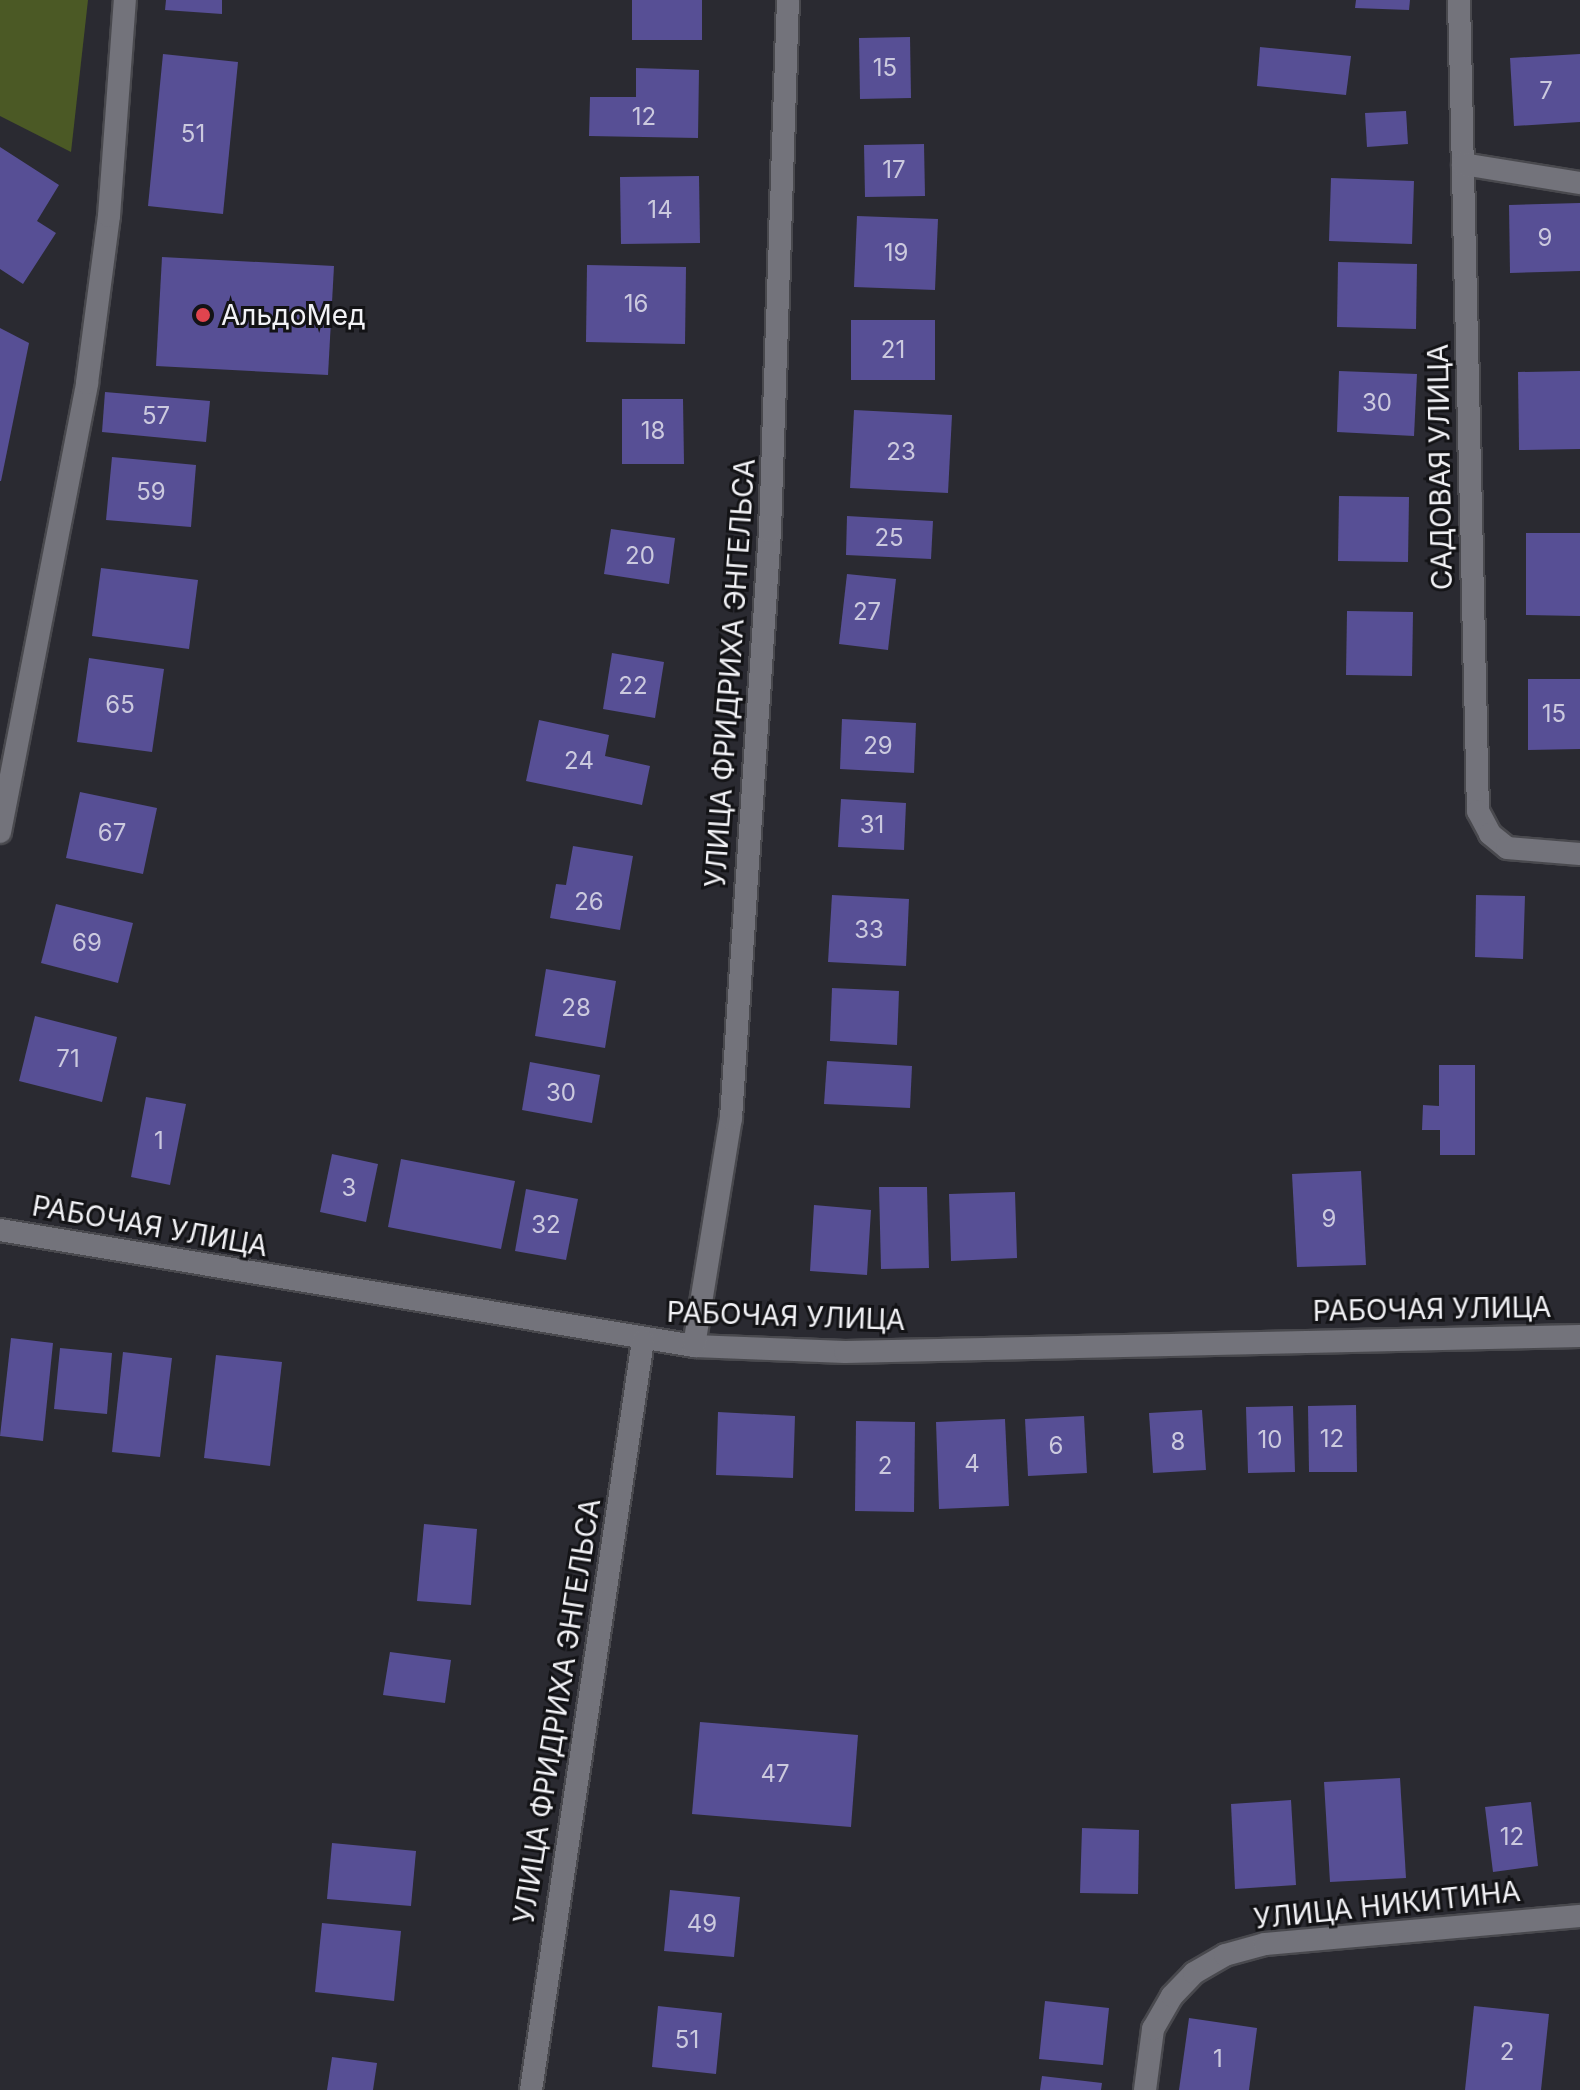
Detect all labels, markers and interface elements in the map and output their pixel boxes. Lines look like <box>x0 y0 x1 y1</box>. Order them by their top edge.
house number: 15 <box>873 54 897 82</box>
house number: 7 <box>1539 77 1553 105</box>
house number: 12 <box>632 103 656 131</box>
house number: 51 <box>181 120 205 148</box>
house number: 17 <box>882 156 906 184</box>
house number: 14 <box>647 196 673 224</box>
house number: 9 <box>1538 224 1552 252</box>
house number: 19 <box>884 239 908 267</box>
house number: 16 <box>624 290 648 318</box>
place label: АльдоМед <box>221 298 366 332</box>
marker: АльдоМед <box>192 304 214 326</box>
house number: 21 <box>881 336 905 364</box>
street label: САДОВАЯ УЛИЦА <box>1421 344 1459 590</box>
house number: 30 <box>1362 389 1392 417</box>
house number: 57 <box>142 402 170 430</box>
house number: 18 <box>641 417 665 445</box>
house number: 23 <box>886 438 916 466</box>
street label: УЛИЦА ФРИДРИХА ЭНГЕЛЬСА <box>698 457 762 889</box>
house number: 59 <box>136 478 166 506</box>
house number: 25 <box>874 524 904 552</box>
house number: 20 <box>625 542 655 570</box>
house number: 27 <box>853 598 881 626</box>
house number: 22 <box>618 672 648 700</box>
house number: 65 <box>105 691 135 719</box>
house number: 15 <box>1542 700 1566 728</box>
house number: 29 <box>863 732 893 760</box>
house number: 24 <box>564 747 594 775</box>
house number: 31 <box>860 811 884 839</box>
house number: 67 <box>98 819 126 847</box>
house number: 26 <box>574 888 604 916</box>
house number: 33 <box>854 916 884 944</box>
house number: 69 <box>72 929 102 957</box>
house number: 28 <box>561 994 591 1022</box>
house number: 71 <box>56 1045 80 1073</box>
house number: 30 <box>546 1079 576 1107</box>
house number: 1 <box>154 1127 164 1155</box>
house number: 3 <box>342 1174 356 1202</box>
street label: РАБОЧАЯ УЛИЦА <box>30 1189 270 1263</box>
house number: 9 <box>1322 1205 1336 1233</box>
house number: 32 <box>531 1211 561 1239</box>
street label: РАБОЧАЯ УЛИЦА <box>1312 1290 1552 1328</box>
street label: РАБОЧАЯ УЛИЦА <box>666 1295 906 1337</box>
house number: 12 <box>1320 1425 1344 1453</box>
house number: 10 <box>1258 1426 1282 1454</box>
house number: 8 <box>1171 1428 1185 1456</box>
house number: 6 <box>1049 1432 1063 1460</box>
house number: 4 <box>964 1450 980 1478</box>
house number: 2 <box>878 1452 892 1480</box>
street label: УЛИЦА ФРИДРИХА ЭНГЕЛЬСА <box>507 1496 607 1926</box>
house number: 47 <box>760 1760 790 1788</box>
house number: 12 <box>1500 1823 1524 1851</box>
street label: УЛИЦА НИКИТИНА <box>1252 1874 1522 1936</box>
house number: 49 <box>687 1910 717 1938</box>
house number: 51 <box>675 2026 699 2054</box>
house number: 2 <box>1500 2038 1514 2066</box>
house number: 1 <box>1213 2045 1223 2073</box>

